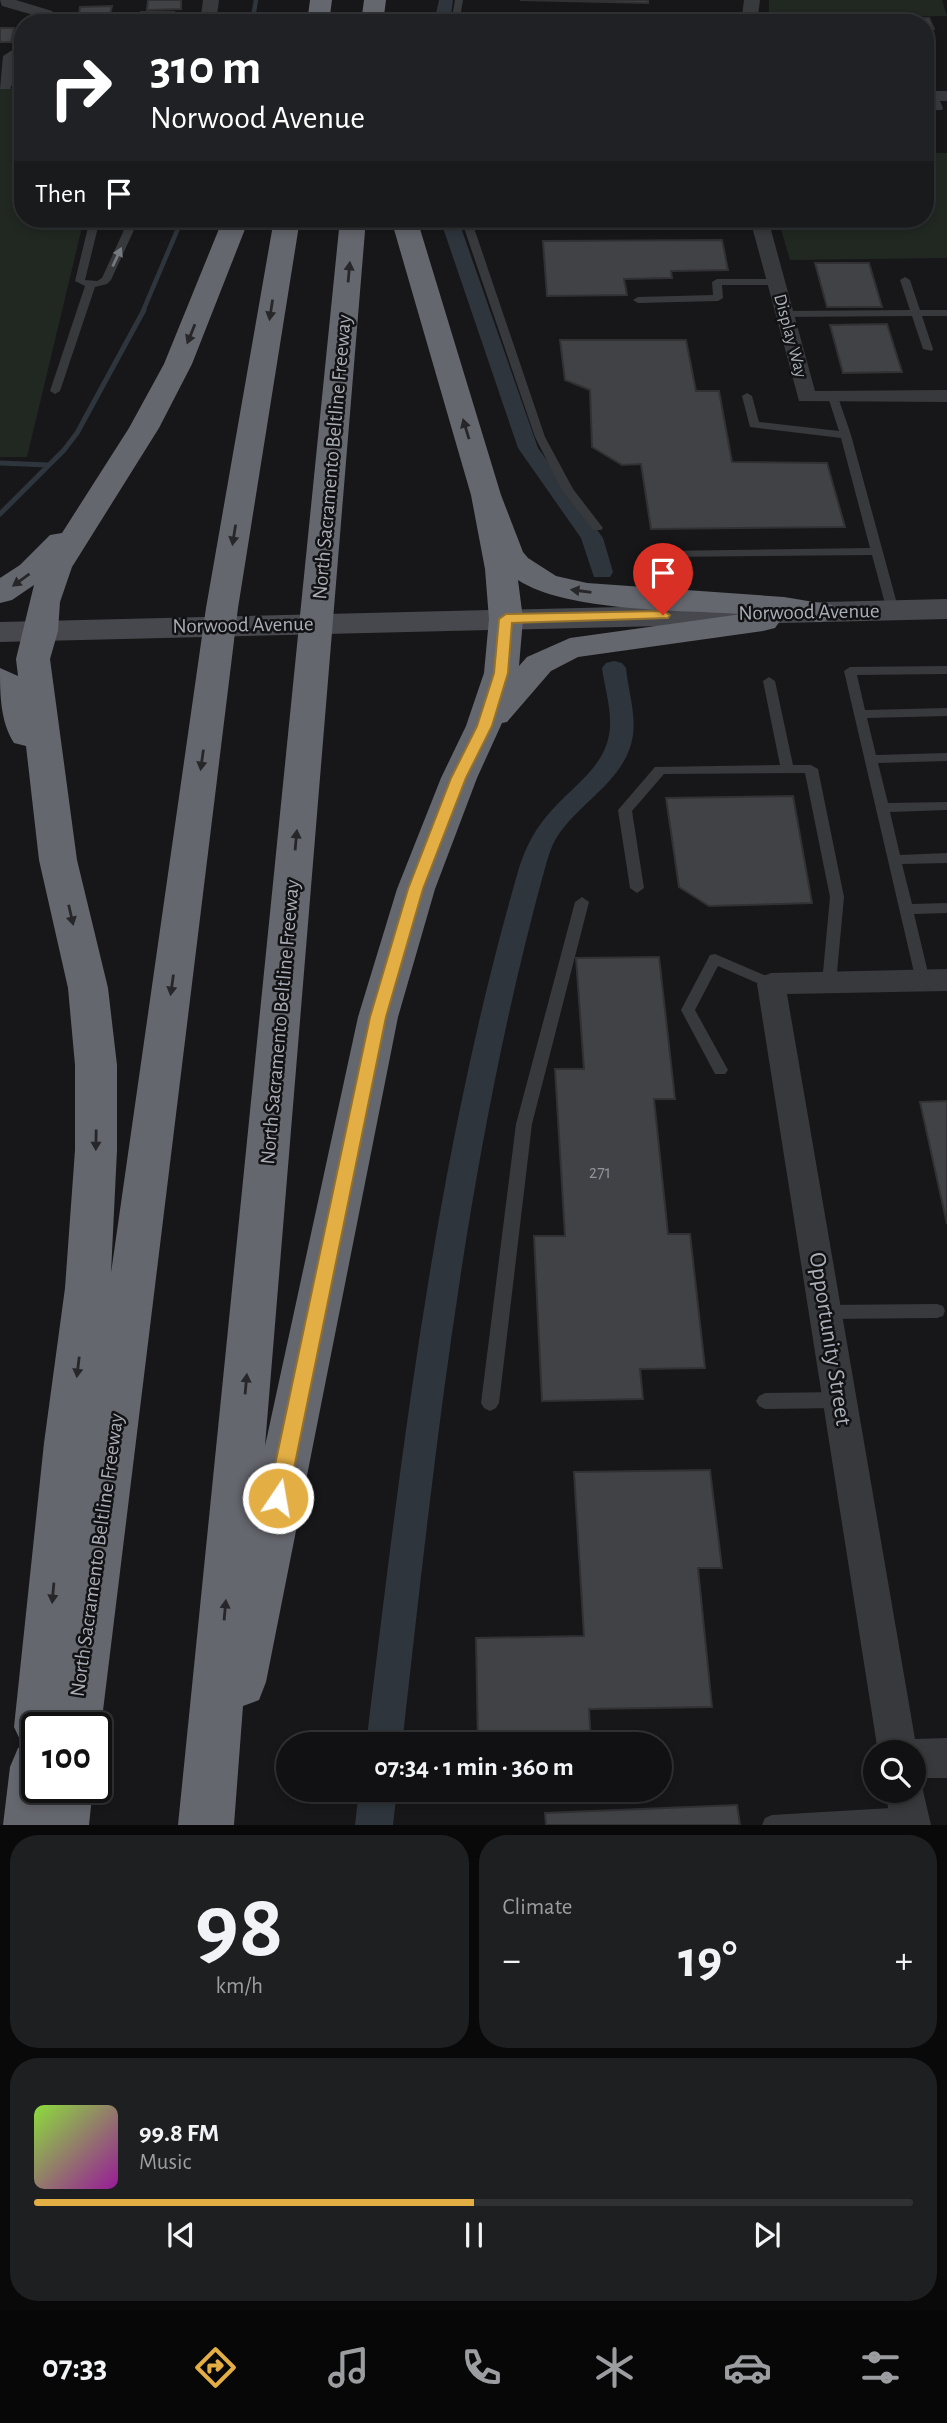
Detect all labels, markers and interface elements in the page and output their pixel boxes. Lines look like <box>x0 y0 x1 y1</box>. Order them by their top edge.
icon: right <box>35 42 126 133</box>
text: 310 m <box>150 44 261 93</box>
text: Norwood Avenue <box>150 102 365 134</box>
icon: arrive <box>100 175 138 213</box>
text: Then <box>35 181 86 207</box>
one-way arrow <box>111 247 123 267</box>
one-way arrow <box>343 261 354 283</box>
street label: Display Way <box>770 292 810 380</box>
one-way arrow <box>265 299 276 321</box>
street label: North Sacramento Beltline Freeway <box>309 314 355 600</box>
one-way arrow <box>185 323 196 344</box>
one-way arrow <box>461 419 471 440</box>
one-way arrow <box>228 524 239 546</box>
pin <box>633 543 693 615</box>
icon: arrive <box>644 554 682 592</box>
one-way arrow <box>11 573 30 587</box>
one-way arrow <box>570 586 592 597</box>
street label: Norwood Avenue <box>738 600 880 624</box>
street label: Norwood Avenue <box>172 613 314 637</box>
one-way arrow <box>197 749 208 771</box>
one-way arrow <box>291 829 302 851</box>
street label: North Sacramento Beltline Freeway <box>257 879 303 1165</box>
one-way arrow <box>66 904 77 926</box>
one-way arrow <box>167 975 178 997</box>
one-way arrow <box>90 1129 102 1151</box>
house number: 271 <box>589 1164 611 1182</box>
street label: Opportunity Street <box>804 1251 856 1428</box>
one-way arrow <box>72 1356 83 1378</box>
one-way arrow <box>241 1372 252 1394</box>
street label: North Sacramento Beltline Freeway <box>67 1412 127 1698</box>
position arrow <box>241 1461 315 1535</box>
one-way arrow <box>48 1582 59 1604</box>
one-way arrow <box>220 1599 231 1621</box>
speed limit sign: 100 <box>21 1712 112 1803</box>
map controls <box>863 1740 926 1803</box>
button: search <box>863 1740 926 1803</box>
text: 07:34 · 1 min · 360 m <box>374 1754 574 1780</box>
text: 98 <box>195 1882 284 1973</box>
text: Climate <box>503 1896 572 1919</box>
text: 19° <box>678 1934 737 1986</box>
text: − <box>503 1942 521 1980</box>
text: + <box>895 1942 913 1980</box>
text: km/h <box>216 1975 263 1998</box>
text: 99.8 FM <box>139 2120 219 2146</box>
text: Music <box>139 2151 191 2174</box>
icon: previous <box>162 2216 200 2254</box>
icon: pause <box>455 2216 493 2254</box>
icon: next <box>748 2216 786 2254</box>
icon: directions <box>191 2343 240 2392</box>
icon: music <box>324 2343 373 2392</box>
icon: phone <box>457 2343 506 2392</box>
icon: climate <box>590 2343 639 2392</box>
icon: car <box>723 2343 772 2392</box>
icon: filters <box>856 2343 905 2392</box>
text: 07:33 <box>42 2351 107 2383</box>

